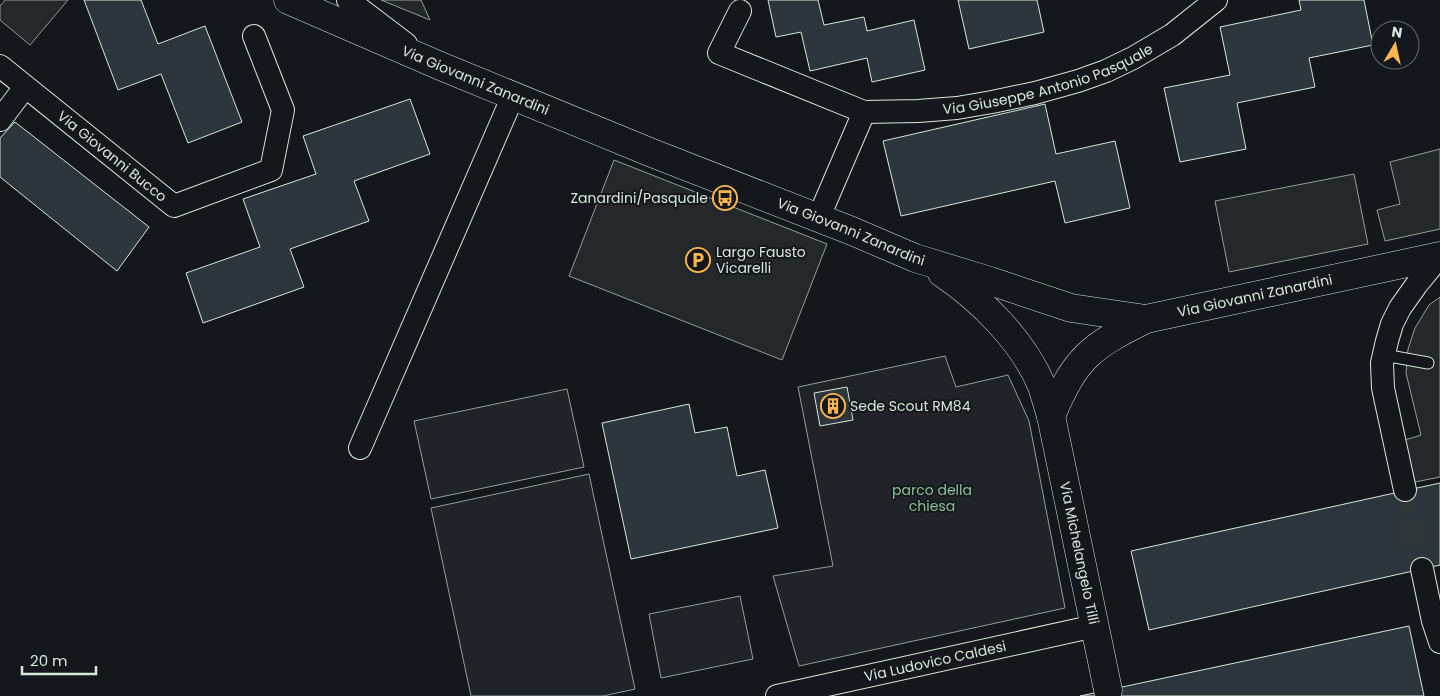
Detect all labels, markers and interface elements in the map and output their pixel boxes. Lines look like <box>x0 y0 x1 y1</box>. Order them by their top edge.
north arrow <box>1370 20 1420 70</box>
text: N <box>1390 21 1404 43</box>
street label: Via Giuseppe Antonio Pasquale <box>942 38 1157 119</box>
street label: Via Giovanni Zanardini <box>399 41 552 120</box>
street label: Via Giovanni Bucco <box>53 106 171 207</box>
bus stop icon: Zanardini/Pasquale <box>712 185 738 211</box>
place label: Zanardini/Pasquale <box>570 188 708 208</box>
street label: Via Giovanni Zanardini <box>774 193 927 270</box>
place label: Largo Fausto Vicarelli <box>716 242 806 278</box>
parking icon: Largo Fausto Vicarelli <box>685 247 711 273</box>
street label: Via Giovanni Zanardini <box>1175 269 1334 322</box>
building icon: Sede Scout RM84 <box>820 393 846 419</box>
place label: Sede Scout RM84 <box>850 396 971 416</box>
park label: parco della chiesa <box>892 480 972 516</box>
street label: Via Michelangelo Tilli <box>1055 480 1104 626</box>
street label: Via Ludovico Caldesi <box>862 636 1008 687</box>
scale bar <box>22 644 96 676</box>
text: 20 m <box>30 650 68 671</box>

